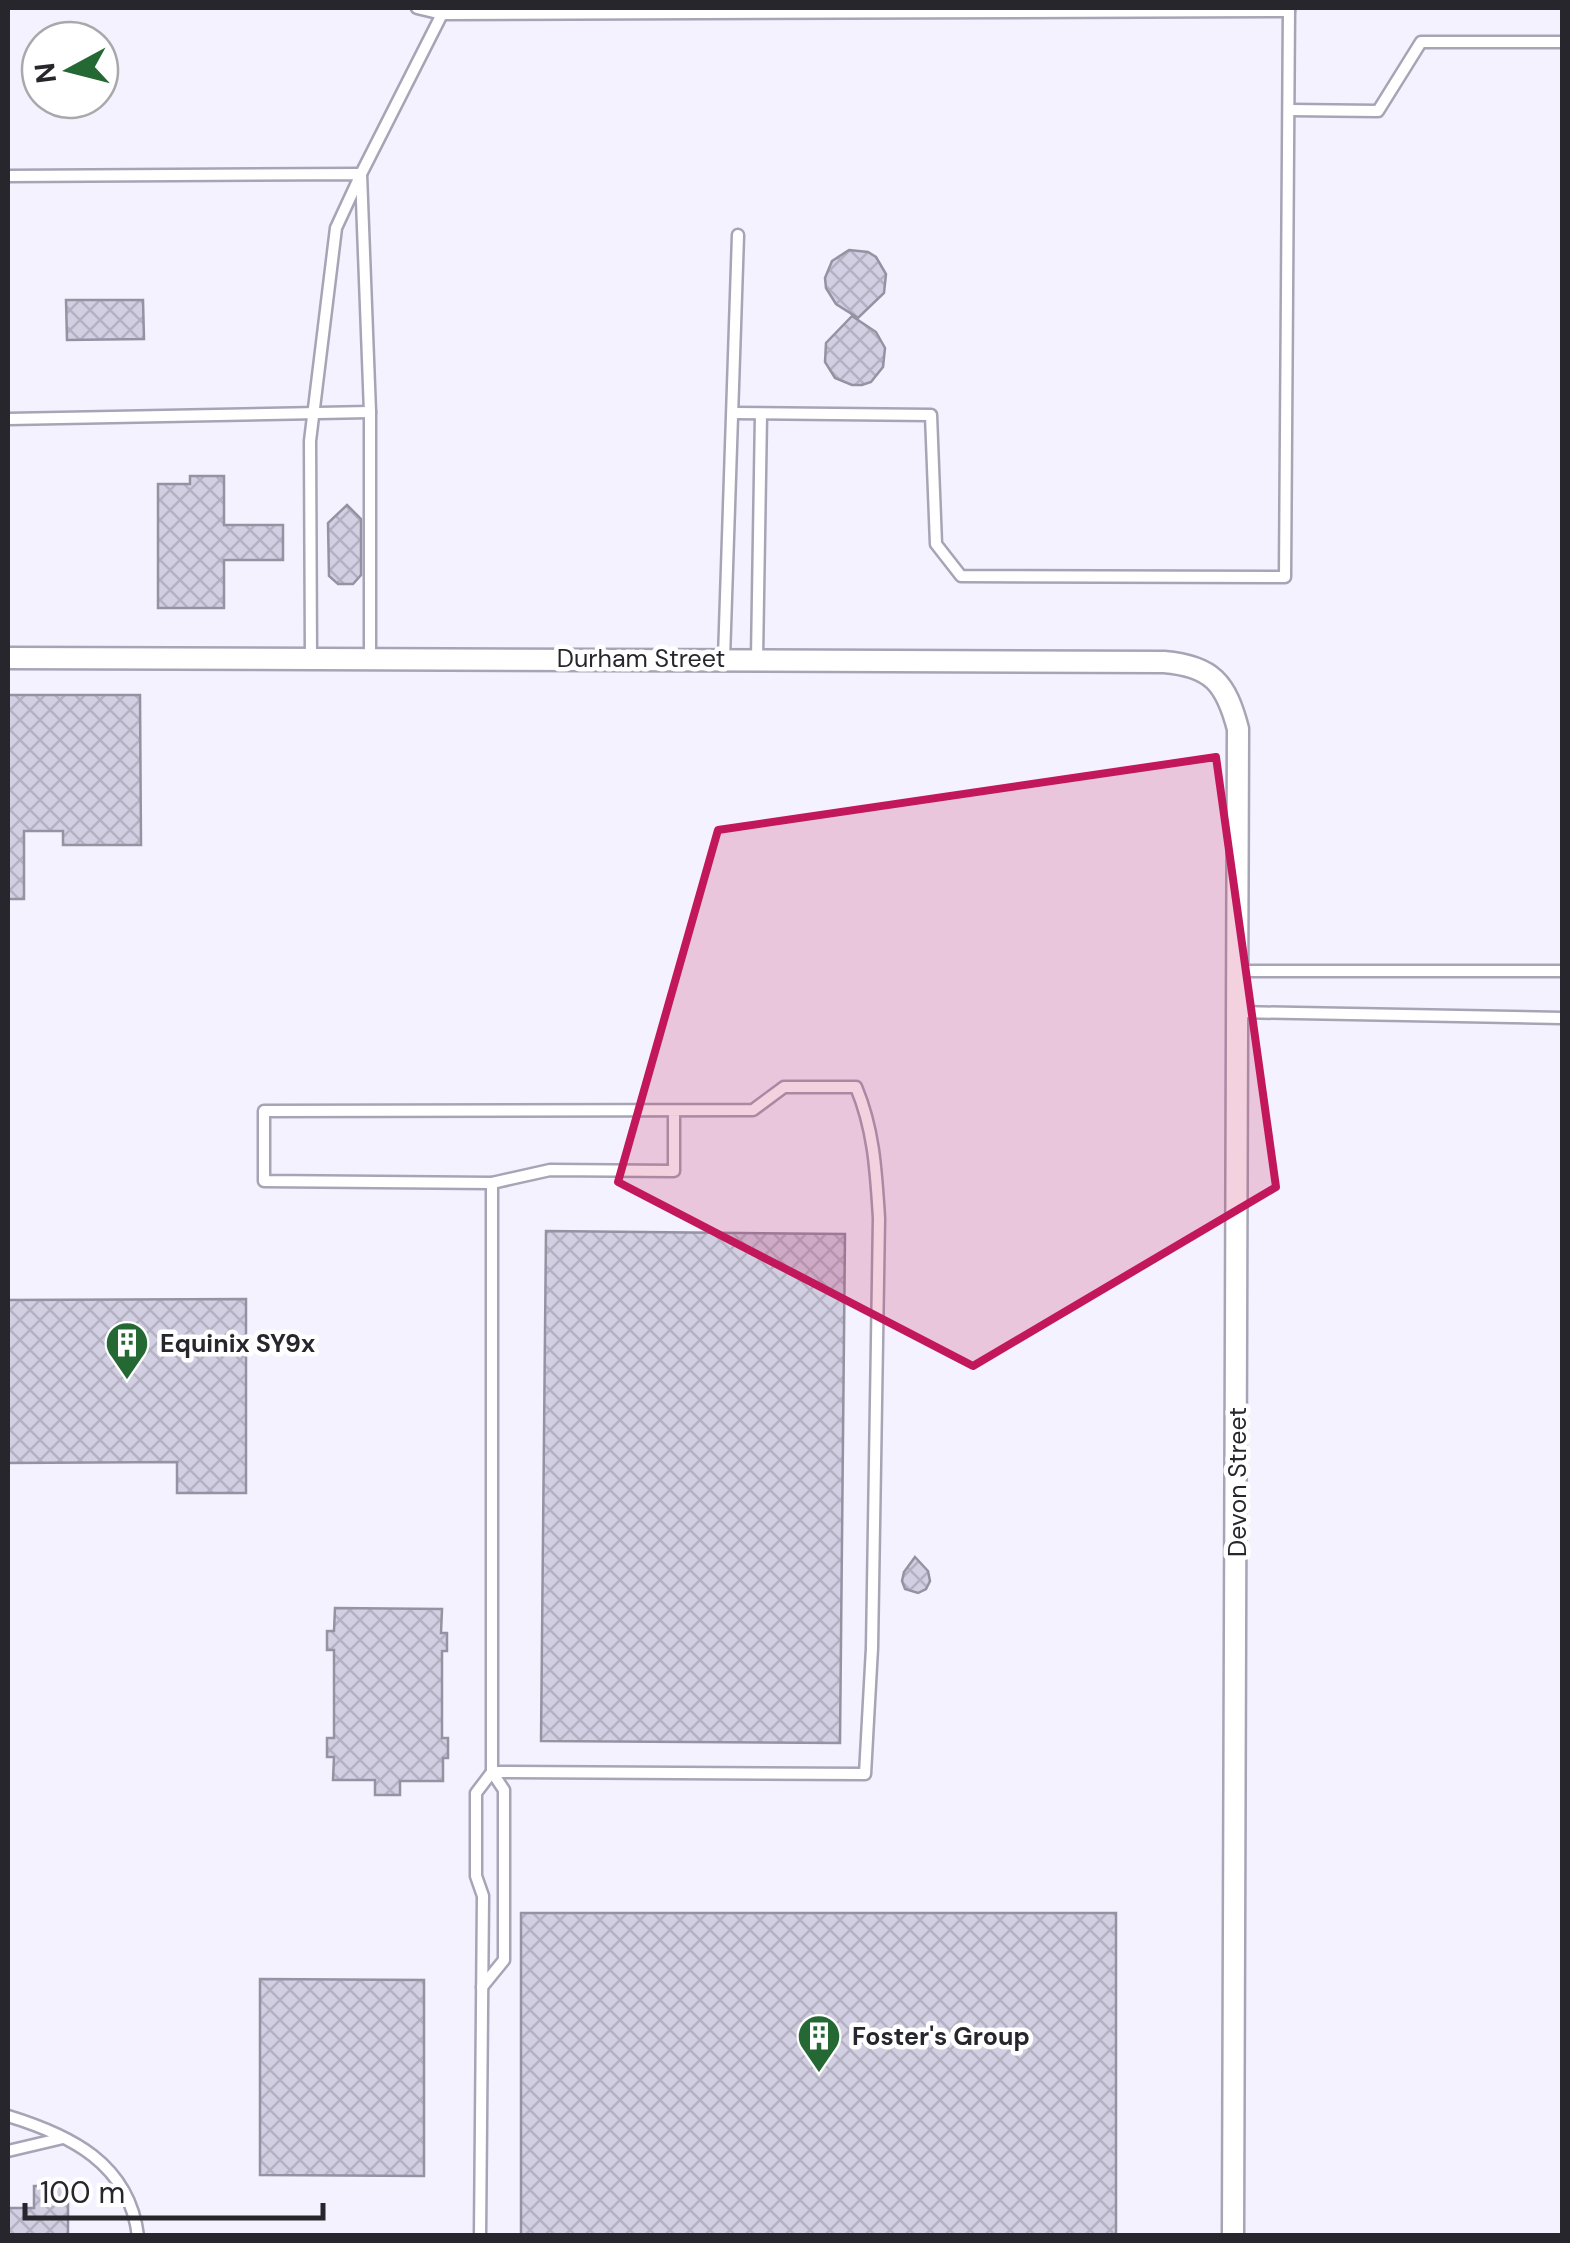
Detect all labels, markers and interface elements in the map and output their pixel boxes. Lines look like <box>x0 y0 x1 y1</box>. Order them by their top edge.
north arrow <box>20 20 120 120</box>
text: N <box>26 61 65 85</box>
street label: Durham Street <box>557 642 725 675</box>
building icon: Equinix SY9x <box>104 1320 150 1381</box>
place label: Equinix SY9x <box>160 1327 315 1360</box>
street label: Devon Street <box>1221 1407 1254 1557</box>
building icon: Foster's Group <box>796 2013 842 2074</box>
place label: Foster's Group <box>852 2020 1030 2053</box>
scale bar <box>25 2158 322 2220</box>
text: 100 m <box>40 2173 125 2212</box>

